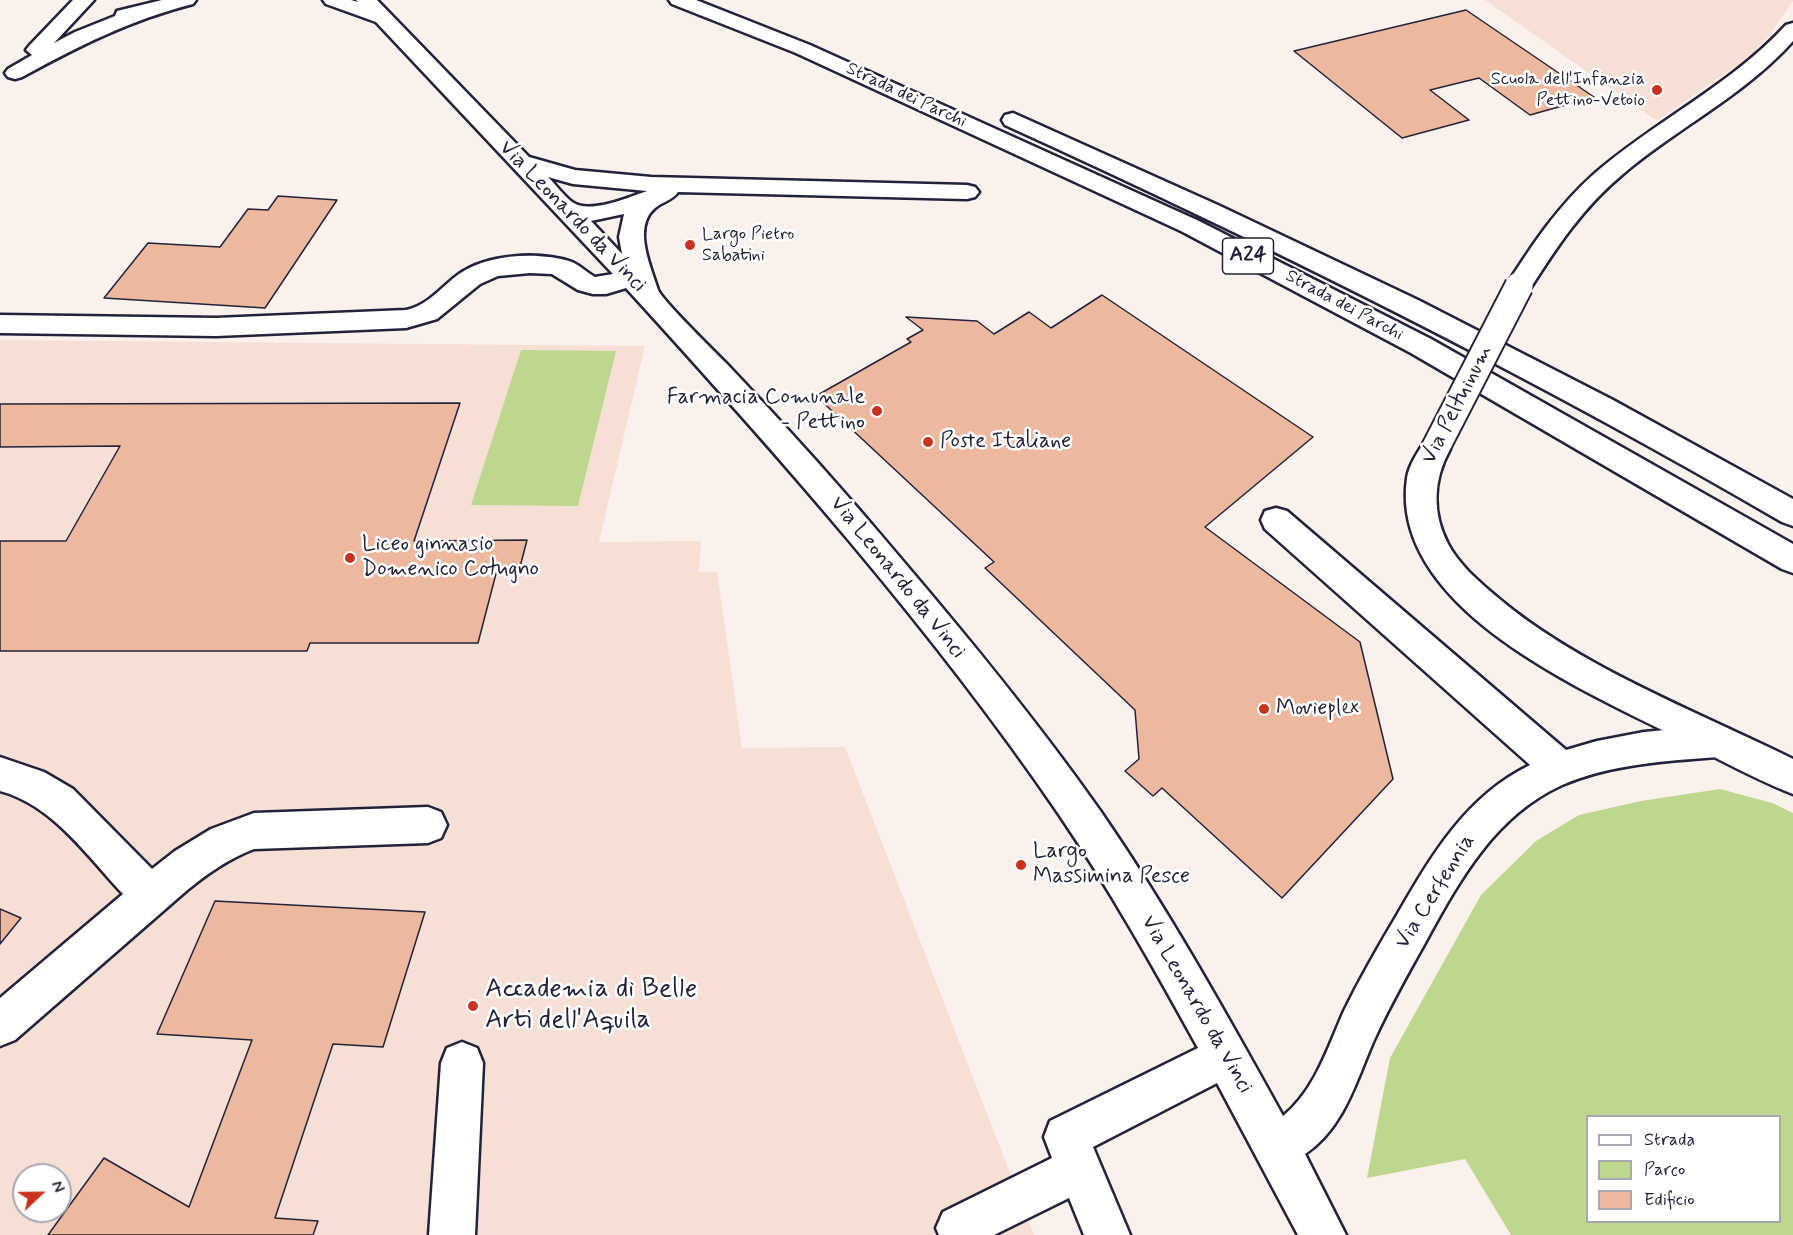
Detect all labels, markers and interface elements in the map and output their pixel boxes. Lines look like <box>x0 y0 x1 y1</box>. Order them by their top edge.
street label: Strada dei Parchi <box>842 59 970 133</box>
place label: Scuola dell'Infanzia Pettino-Vetoio <box>1491 69 1645 112</box>
marker: Scuola dell'Infanzia Pettino-Vetoio <box>1650 83 1664 97</box>
street label: Via Leonardo da Vinci <box>493 135 651 299</box>
place label: Largo Pietro Sabatini <box>702 224 794 266</box>
marker: Largo Pietro Sabatini <box>683 238 697 252</box>
road number: A24 <box>1222 238 1274 274</box>
street label: Strada dei Parchi <box>1281 266 1407 346</box>
street label: Via Peltuinum <box>1417 341 1499 469</box>
place label: Farmacia Comunale - Pettino <box>667 385 865 436</box>
marker: Farmacia Comunale - Pettino <box>870 404 884 418</box>
place label: Poste Italiane <box>940 429 1071 455</box>
marker: Poste Italiane <box>921 435 935 449</box>
street label: Via Leonardo da Vinci <box>823 491 971 665</box>
place label: Liceo ginnasio Domenico Cotugno <box>362 532 539 584</box>
marker: Liceo ginnasio Domenico Cotugno <box>343 551 357 565</box>
place label: Movieplex <box>1276 696 1359 722</box>
marker: Movieplex <box>1257 702 1271 716</box>
street label: Via Cerfennia <box>1390 830 1482 954</box>
place label: Largo Massimina Pesce <box>1033 839 1190 890</box>
marker: Largo Massimina Pesce <box>1014 858 1028 872</box>
street label: Via Leonardo da Vinci <box>1134 911 1258 1099</box>
place label: Accademia di Belle Arti dell'Aquila <box>485 974 697 1037</box>
marker: Accademia di Belle Arti dell'Aquila <box>466 999 480 1013</box>
legend <box>1586 1115 1781 1223</box>
text: Strada <box>1644 1128 1695 1152</box>
text: Parco <box>1644 1158 1685 1182</box>
north arrow <box>12 1163 72 1223</box>
text: N <box>46 1178 69 1196</box>
text: Edificio <box>1644 1188 1695 1212</box>

